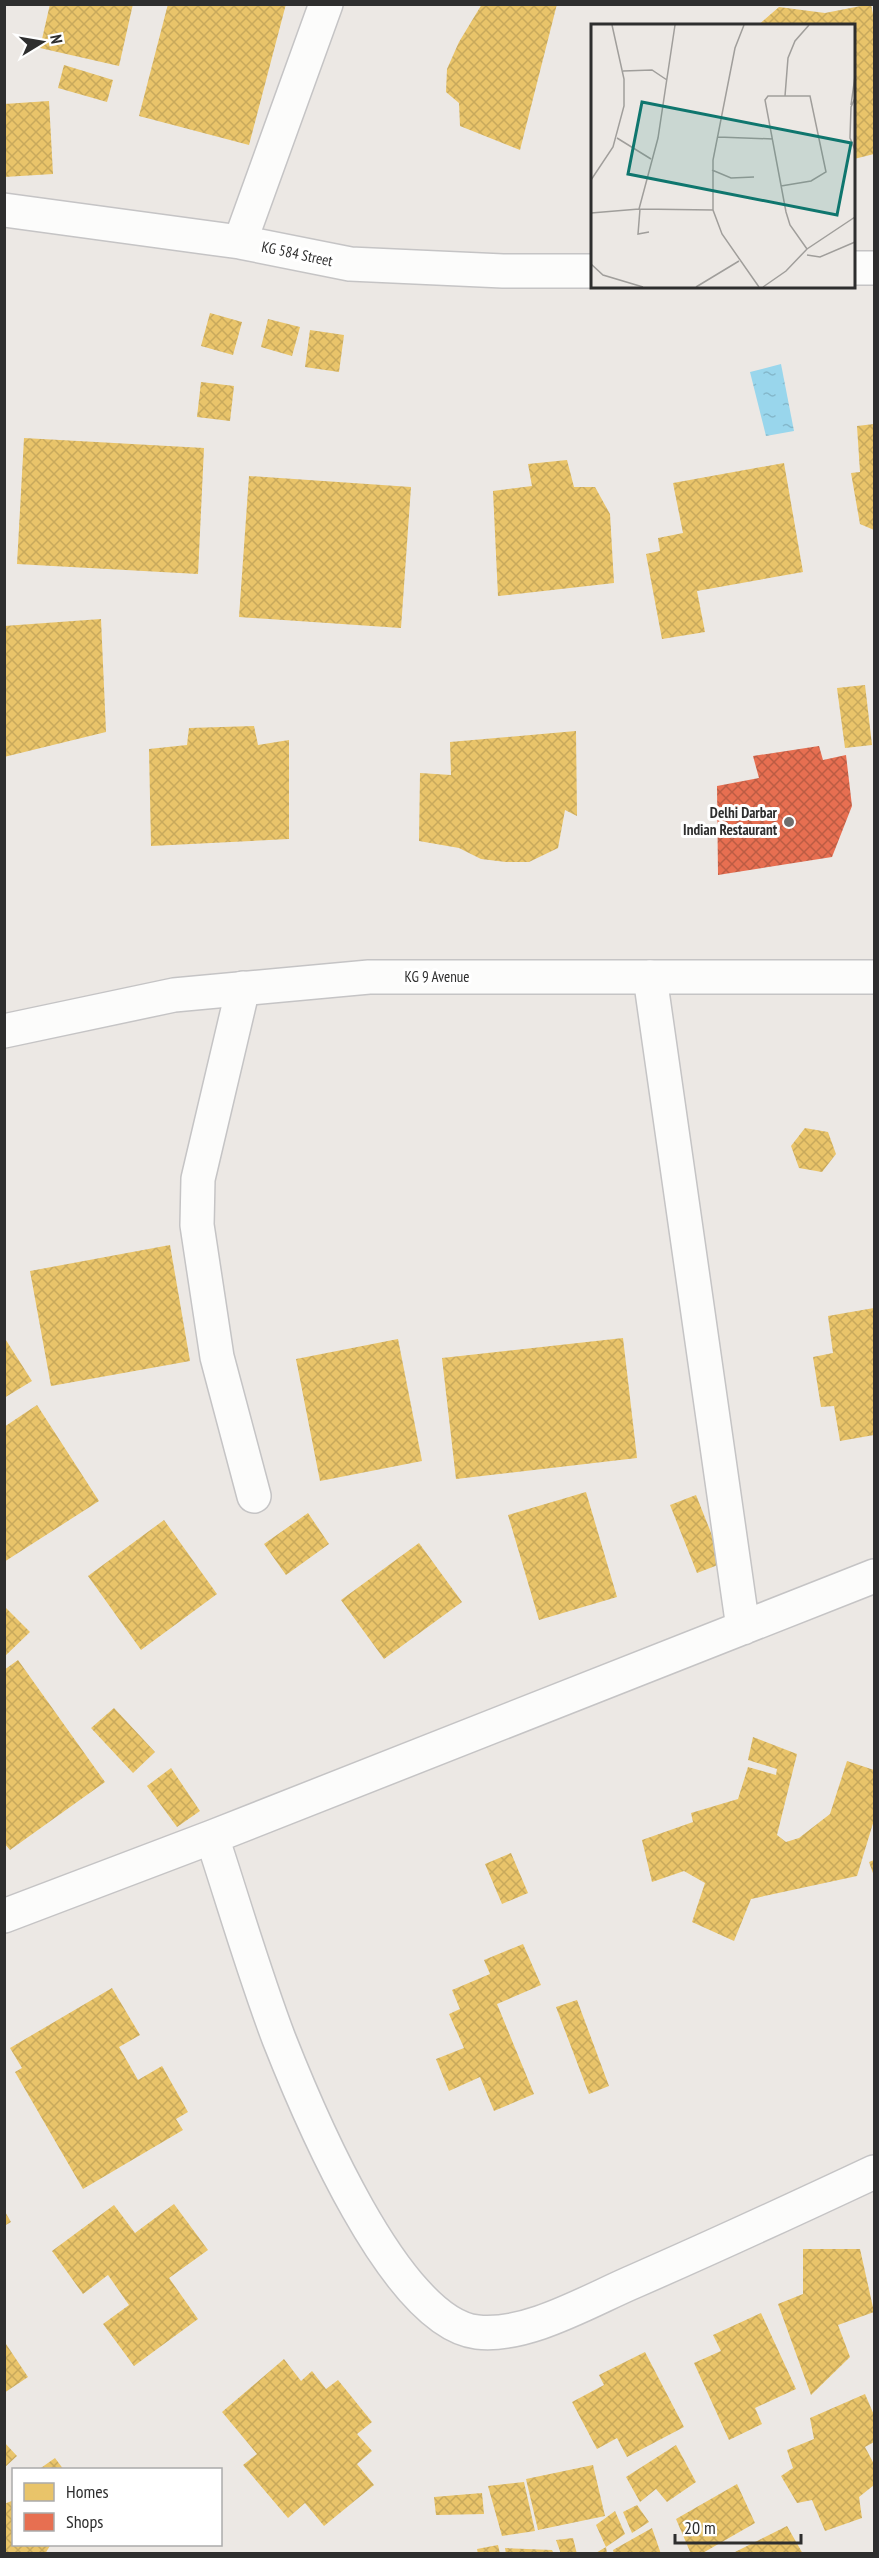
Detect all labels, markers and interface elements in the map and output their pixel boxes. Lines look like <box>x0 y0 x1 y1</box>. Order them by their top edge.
north arrow <box>12 12 72 72</box>
inset map <box>591 24 855 288</box>
text: N <box>46 33 67 45</box>
street label: KG 584 Street <box>260 237 334 270</box>
place label: Delhi Darbar Indian Restaurant <box>683 803 778 839</box>
marker: Delhi Darbar Indian Restaurant <box>782 815 796 829</box>
street label: KG 9 Avenue <box>404 967 470 986</box>
legend <box>12 2468 222 2546</box>
text: Homes <box>66 2480 109 2503</box>
scale bar <box>675 2507 801 2545</box>
text: Shops <box>66 2510 103 2533</box>
text: 20 m <box>684 2516 716 2539</box>

